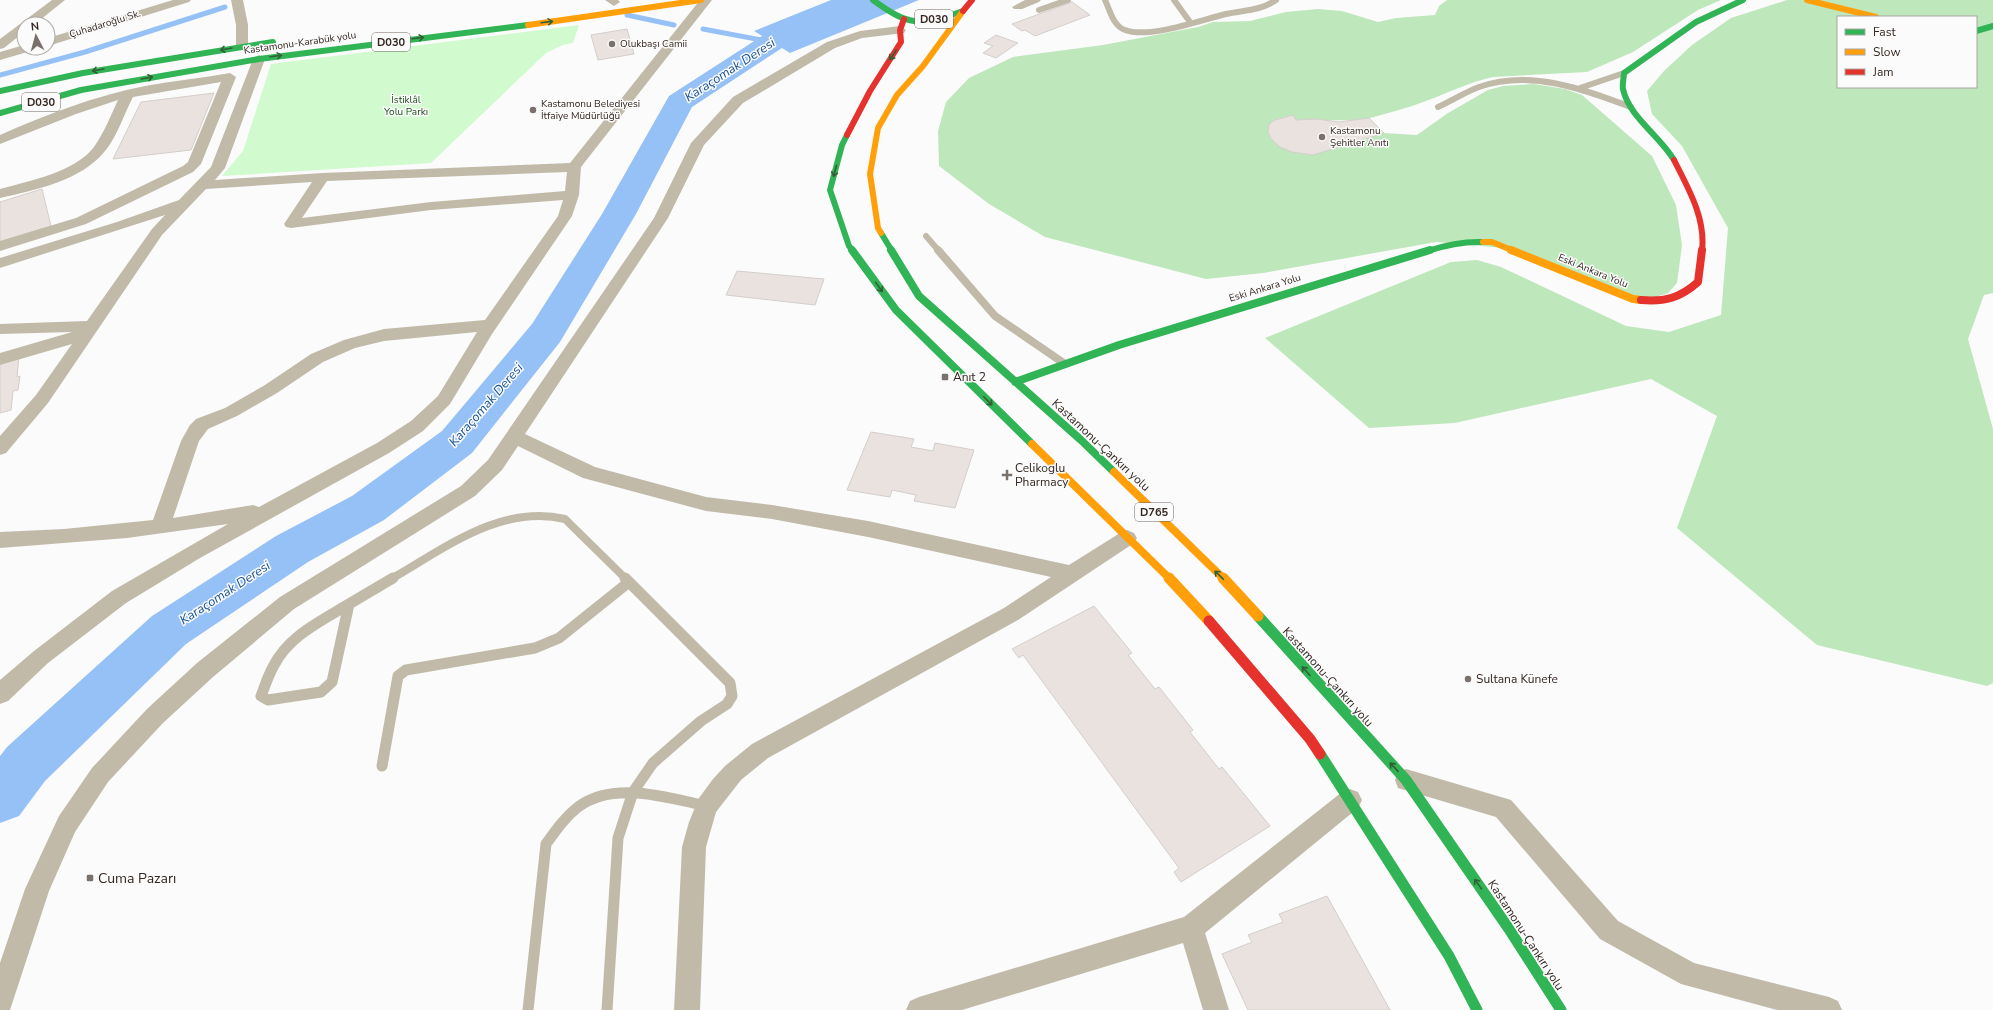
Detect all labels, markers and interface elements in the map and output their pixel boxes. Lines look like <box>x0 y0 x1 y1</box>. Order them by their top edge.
street label: Çuhadaroğlu Sk. <box>68 6 142 42</box>
road number: D030 <box>915 10 953 28</box>
north arrow <box>16 16 56 56</box>
legend <box>1837 16 1977 88</box>
one-way arrow <box>540 18 553 26</box>
text: N <box>30 19 40 34</box>
text: Fast <box>1873 24 1896 40</box>
street label: Kastamonu-Karabük yolu <box>243 28 357 58</box>
road number: D030 <box>372 33 410 51</box>
water label: Karaçomak Deresi <box>681 33 780 106</box>
one-way arrow <box>411 35 424 42</box>
place label: Olukbaşı Camii <box>620 37 687 51</box>
marker: Olukbaşı Camii <box>607 39 617 49</box>
text: Slow <box>1873 44 1901 60</box>
one-way arrow <box>220 45 233 53</box>
one-way arrow <box>889 49 897 60</box>
one-way arrow <box>269 53 282 60</box>
text: Jam <box>1872 64 1894 80</box>
one-way arrow <box>92 67 105 75</box>
one-way arrow <box>140 74 153 82</box>
road number: D030 <box>22 93 60 111</box>
park label: İstiklâl Yolu Parkı <box>383 93 428 119</box>
place label: Kastamonu Belediyesi İtfaiye Müdürlüğü <box>541 97 640 123</box>
marker: Kastamonu Belediyesi İtfaiye Müdürlüğü <box>528 105 538 115</box>
place label: Kastamonu Şehitler Anıtı <box>1330 124 1388 150</box>
marker: Kastamonu Şehitler Anıtı <box>1317 132 1327 142</box>
one-way arrow <box>831 164 839 177</box>
street label: Eski Ankara Yolu <box>1556 251 1630 291</box>
street label: Eski Ankara Yolu <box>1227 270 1303 306</box>
one-way arrow <box>875 281 884 292</box>
water label: Karaçomak Deresi <box>445 359 528 450</box>
place label: Anıt 2 <box>953 369 986 385</box>
marker: Anıt 2 <box>940 372 950 382</box>
street label: Kastamonu-Çankırı yolu <box>1048 395 1154 495</box>
one-way arrow <box>983 396 993 406</box>
place label: Celikoglu Pharmacy <box>1015 460 1069 490</box>
marker: Celikoglu Pharmacy <box>1002 470 1012 480</box>
road number: D765 <box>1135 503 1173 521</box>
water label: Karaçomak Deresi <box>176 556 275 629</box>
one-way arrow <box>1214 570 1224 580</box>
street label: Kastamonu-Çankırı yolu <box>1279 624 1377 730</box>
one-way arrow <box>1302 666 1311 676</box>
place label: Sultana Künefe <box>1476 671 1558 687</box>
marker: Sultana Künefe <box>1463 674 1473 684</box>
one-way arrow <box>1389 762 1398 772</box>
place label: Cuma Pazarı <box>98 869 176 888</box>
marker: Cuma Pazarı <box>85 873 95 883</box>
street label: Kastamonu-Çankırı yolu <box>1484 877 1568 993</box>
one-way arrow <box>1474 879 1482 890</box>

